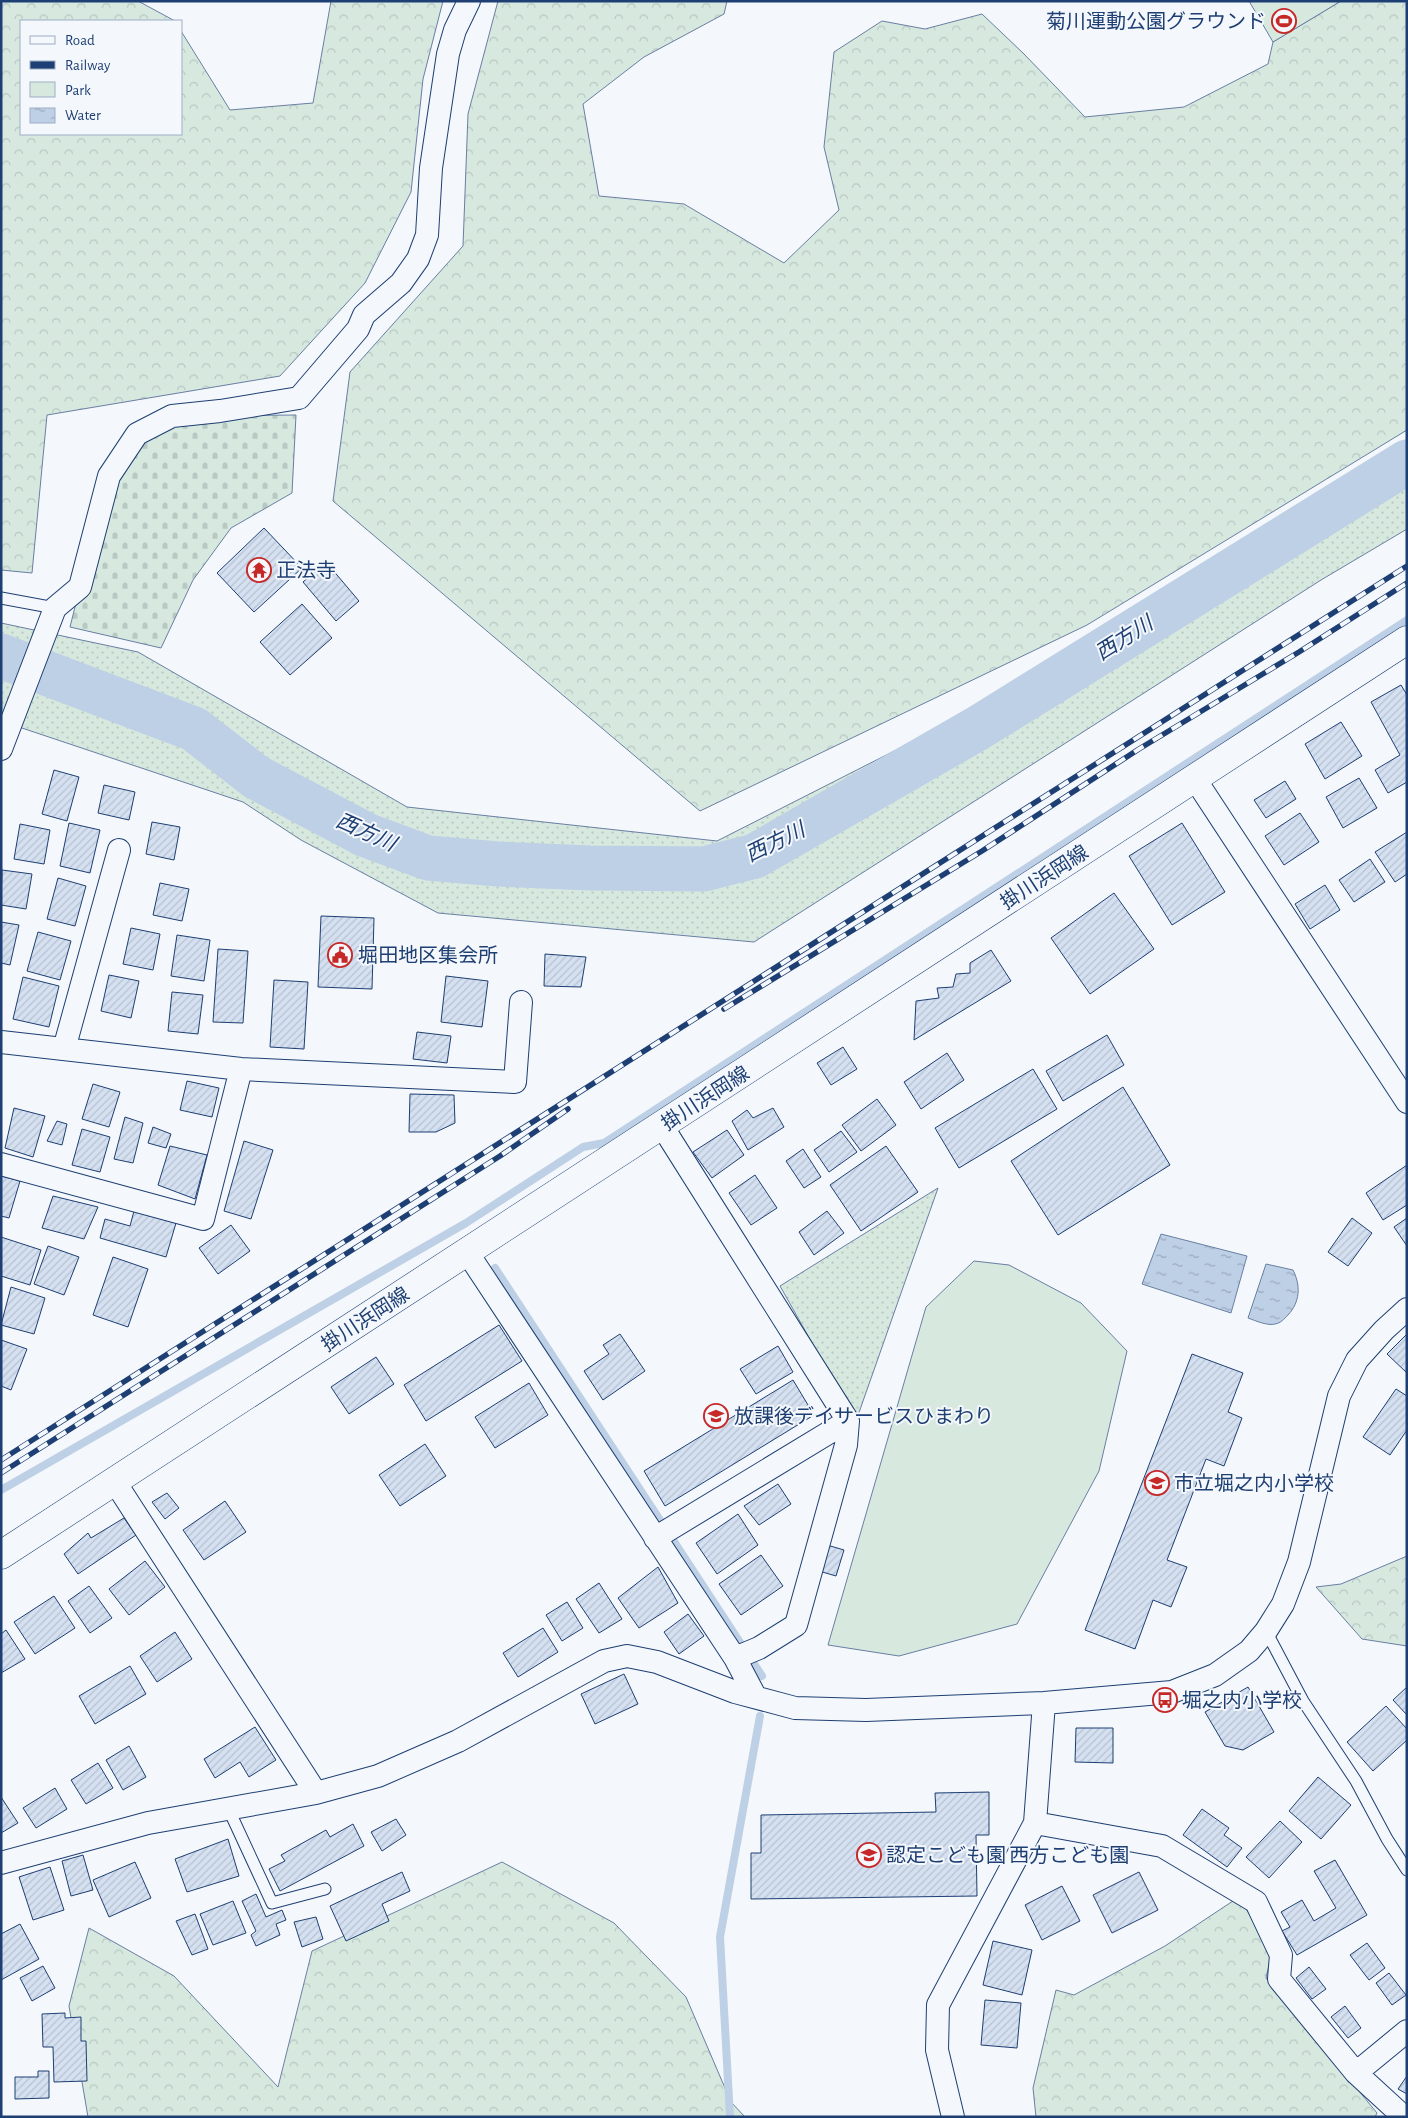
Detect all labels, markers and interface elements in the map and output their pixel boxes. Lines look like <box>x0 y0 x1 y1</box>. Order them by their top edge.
sports icon: 菊川運動公園グラウンド <box>1271 8 1297 34</box>
place label: 菊川運動公園グラウンド <box>1046 11 1266 32</box>
legend <box>20 20 182 135</box>
text: Road <box>65 33 95 48</box>
text: Railway <box>65 58 111 73</box>
text: Park <box>65 83 91 98</box>
text: Water <box>65 108 101 123</box>
temple icon: 正法寺 <box>246 557 272 583</box>
place label: 正法寺 <box>276 560 336 581</box>
water label: 西方川 <box>1091 611 1158 664</box>
water label: 西方川 <box>333 809 401 856</box>
water label: 西方川 <box>742 817 810 866</box>
street label: 掛川浜岡線 <box>996 841 1092 913</box>
public building icon: 堀田地区集会所 <box>327 942 353 968</box>
place label: 堀田地区集会所 <box>358 945 498 966</box>
street label: 掛川浜岡線 <box>657 1062 753 1134</box>
street label: 掛川浜岡線 <box>317 1283 413 1355</box>
school or university icon: 放課後デイサービスひまわり <box>703 1403 729 1429</box>
place label: 放課後デイサービスひまわり <box>734 1405 994 1427</box>
school or university icon: 市立堀之内小学校 <box>1144 1470 1170 1496</box>
place label: 市立堀之内小学校 <box>1174 1473 1334 1494</box>
bus stop icon: 堀之内小学校 <box>1152 1687 1178 1713</box>
place label: 堀之内小学校 <box>1182 1690 1302 1711</box>
school or university icon: 認定こども園 西方こども園 <box>856 1842 882 1868</box>
place label: 認定こども園 西方こども園 <box>886 1844 1129 1866</box>

